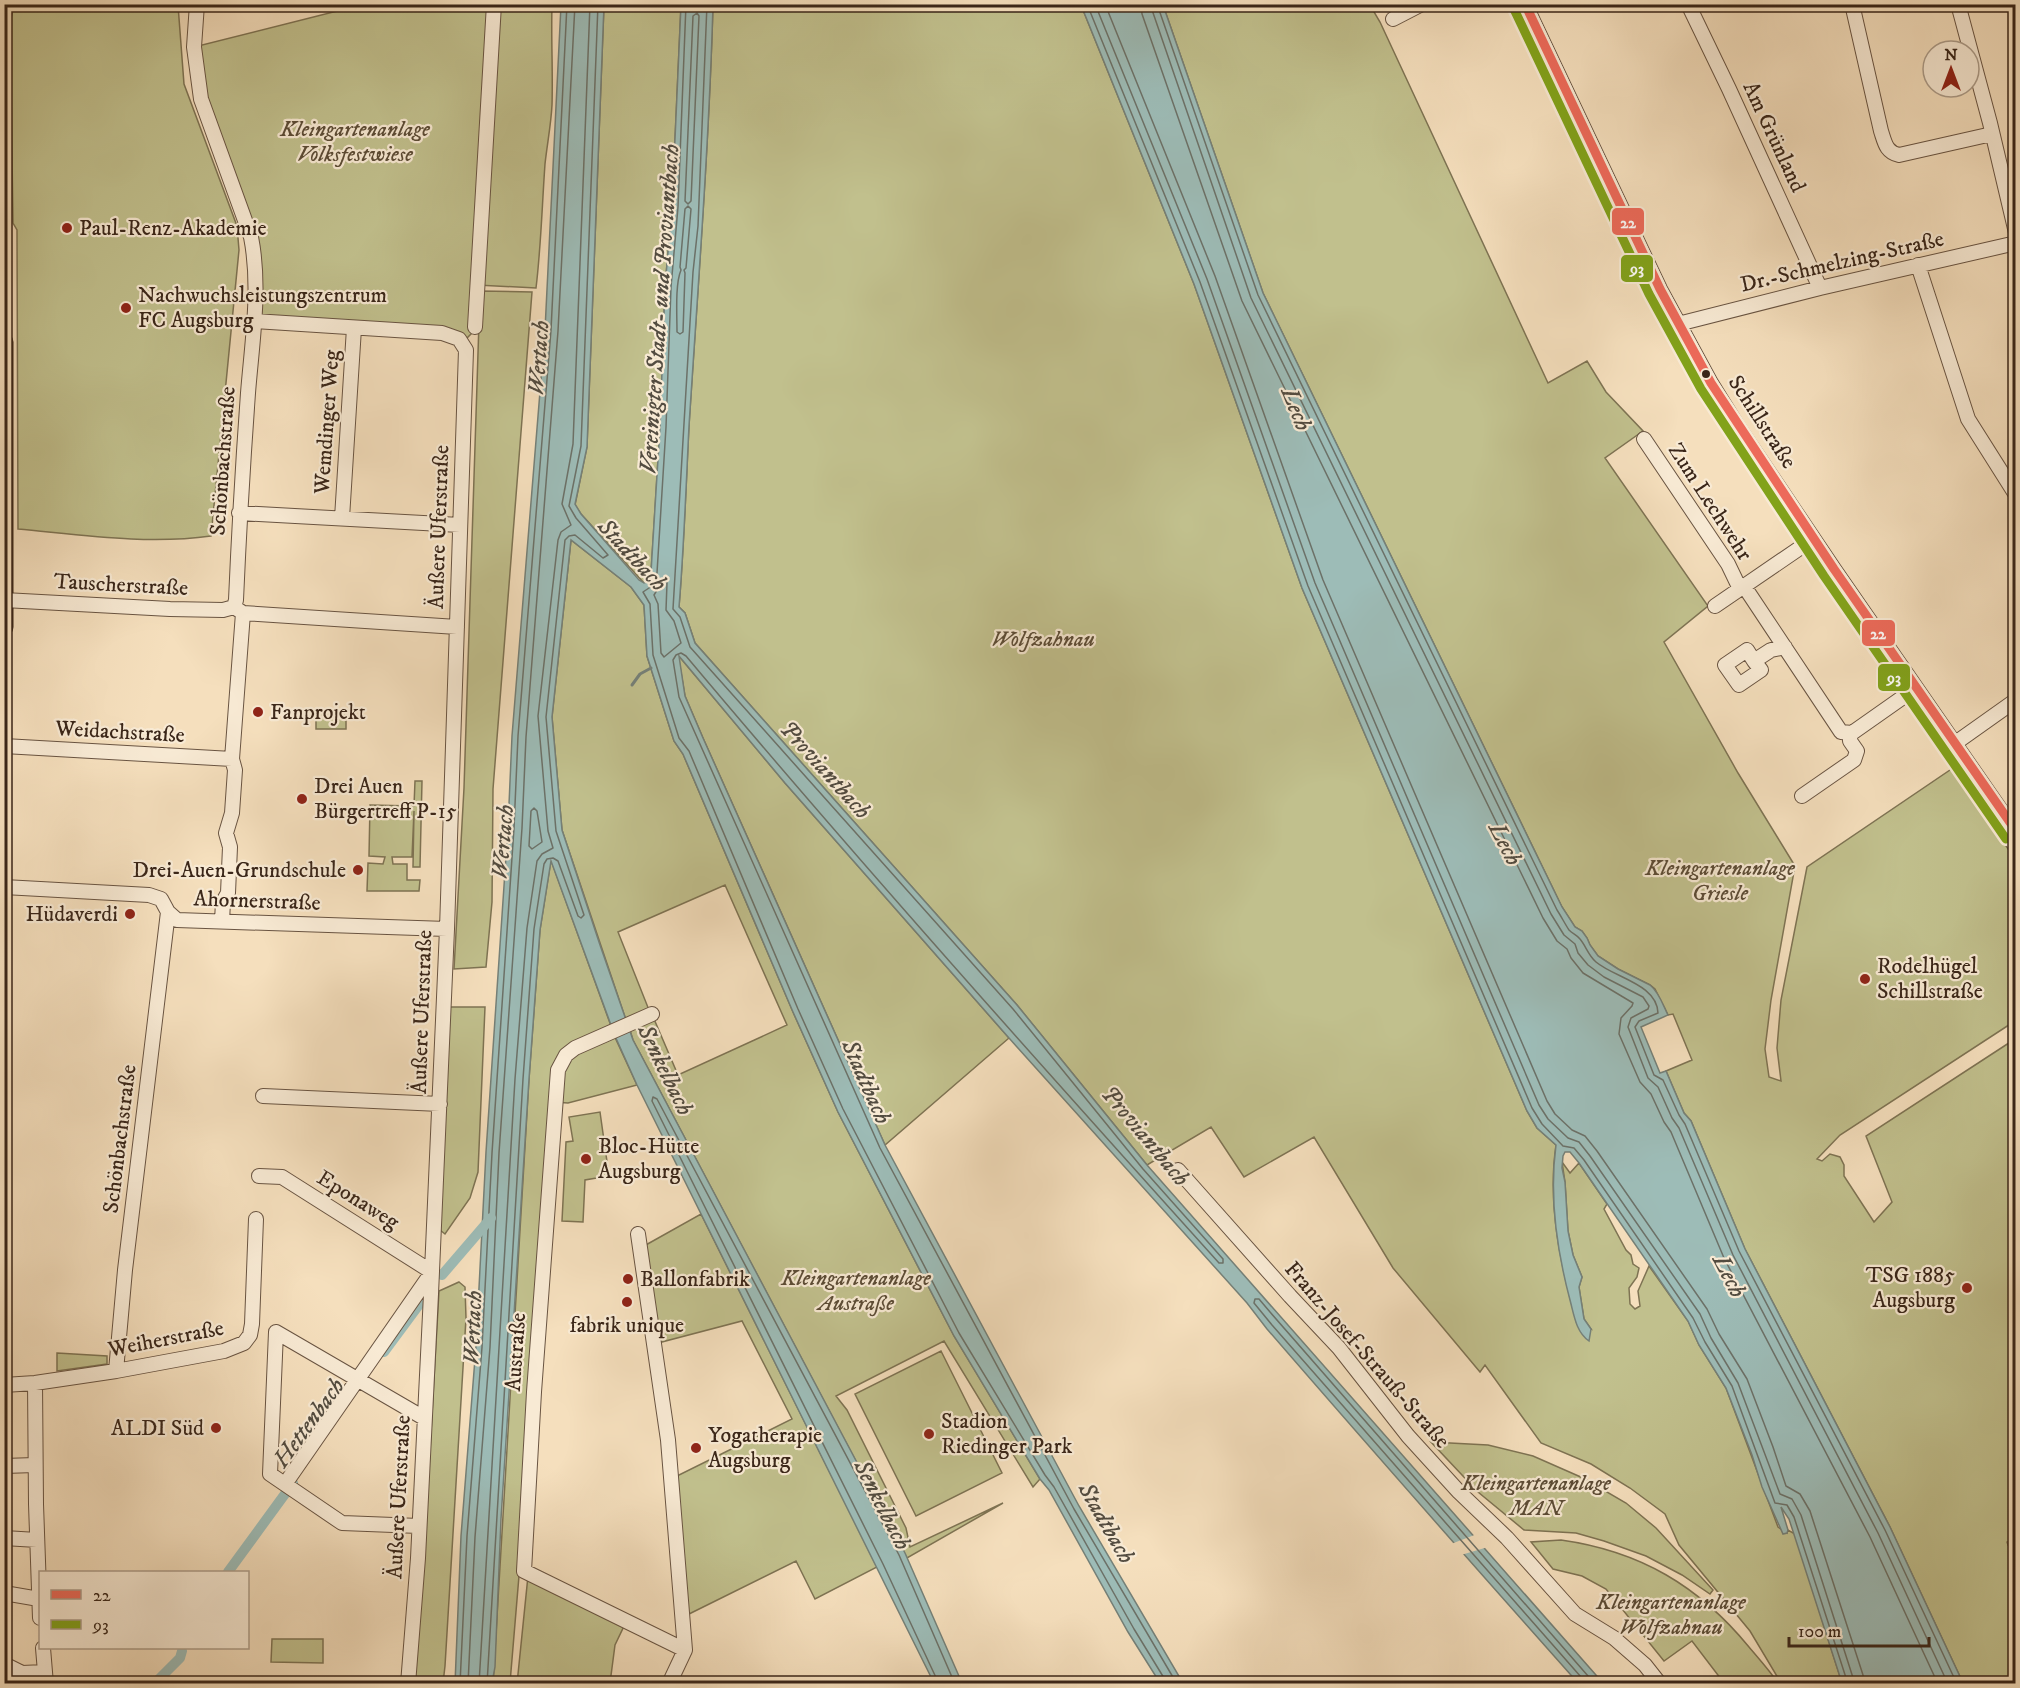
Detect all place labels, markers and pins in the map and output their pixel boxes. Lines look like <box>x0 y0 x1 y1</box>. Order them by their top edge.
place label: Paul-Renz-Akademie <box>79 215 267 242</box>
marker: Paul-Renz-Akademie <box>60 221 74 235</box>
place label: Nachwuchsleistungszentrum FC Augsburg <box>138 282 387 334</box>
marker: Nachwuchsleistungszentrum FC Augsburg <box>119 301 133 315</box>
unlabelled marker <box>1700 368 1712 380</box>
place label: Fanprojekt <box>270 699 366 726</box>
marker: Fanprojekt <box>251 705 265 719</box>
place label: Drei Auen Bürgertreff P-15 <box>314 773 457 825</box>
marker: Drei Auen Bürgertreff P-15 <box>295 792 309 806</box>
place label: Drei-Auen-Grundschule <box>132 857 346 884</box>
marker: Drei-Auen-Grundschule <box>351 863 365 877</box>
place label: Hüdaverdi <box>26 901 118 928</box>
marker: Hüdaverdi <box>123 907 137 921</box>
place label: Rodelhügel Schillstraße <box>1877 953 1983 1005</box>
marker: Rodelhügel Schillstraße <box>1858 972 1872 986</box>
place label: Bloc-Hütte Augsburg <box>598 1133 699 1185</box>
marker: Bloc-Hütte Augsburg <box>579 1152 593 1166</box>
place label: TSG 1885 Augsburg <box>1866 1262 1955 1314</box>
place label: Ballonfabrik <box>640 1266 750 1293</box>
marker: Ballonfabrik <box>621 1272 635 1286</box>
marker: TSG 1885 Augsburg <box>1960 1281 1974 1295</box>
marker: fabrik unique <box>620 1295 634 1309</box>
place label: fabrik unique <box>570 1312 684 1339</box>
place label: Stadion Riedinger Park <box>941 1408 1072 1460</box>
place label: ALDI Süd <box>111 1415 204 1442</box>
marker: ALDI Süd <box>209 1421 223 1435</box>
place label: Yogatherapie Augsburg <box>708 1422 822 1474</box>
marker: Stadion Riedinger Park <box>922 1427 936 1441</box>
marker: Yogatherapie Augsburg <box>689 1441 703 1455</box>

